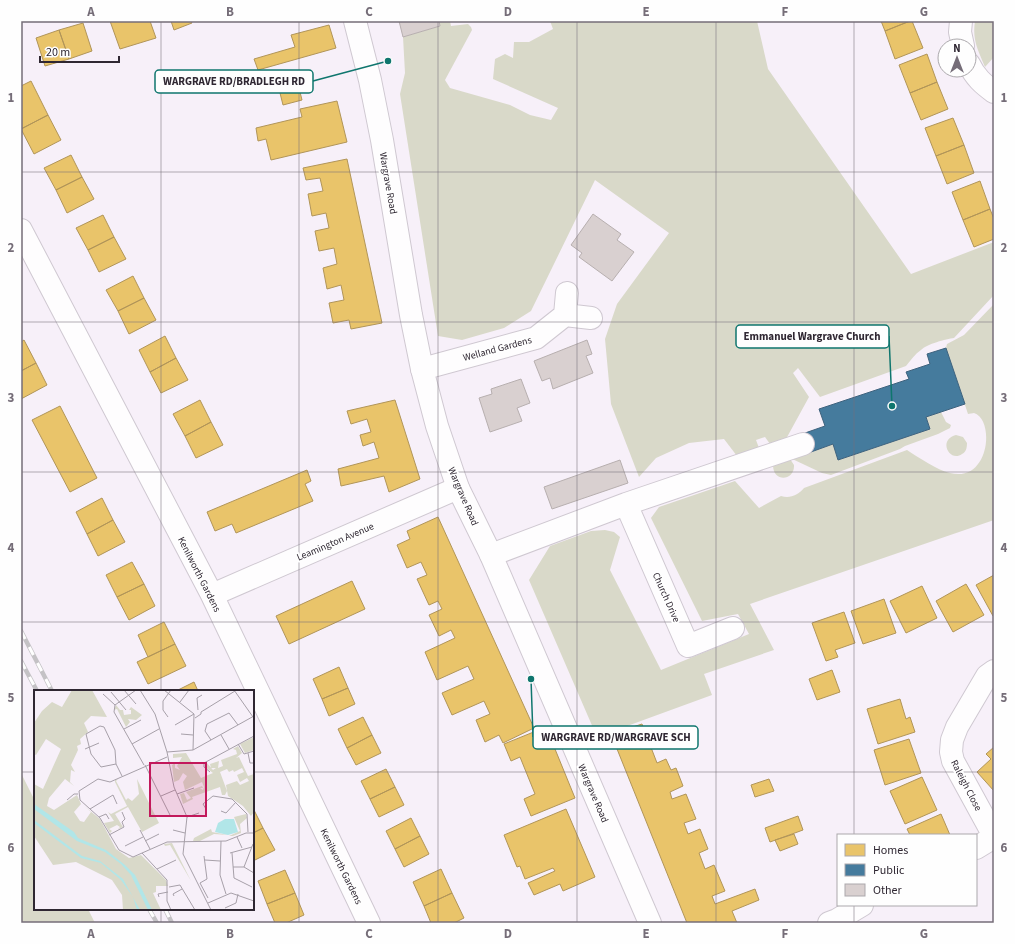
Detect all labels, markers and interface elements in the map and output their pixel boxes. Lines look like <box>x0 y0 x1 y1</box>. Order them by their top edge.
text: A <box>86 3 95 21</box>
text: B <box>226 3 234 21</box>
text: C <box>365 3 373 21</box>
text: D <box>504 3 512 21</box>
text: E <box>642 3 650 21</box>
text: F <box>782 3 789 21</box>
text: G <box>920 3 928 21</box>
scale bar <box>40 38 119 64</box>
north arrow <box>937 38 977 78</box>
text: N <box>953 41 961 56</box>
text: 20 m <box>46 44 70 61</box>
callout: WARGRAVE RD/BRADLEGH RD <box>155 70 313 93</box>
text: WARGRAVE RD/BRADLEGH RD <box>163 74 305 89</box>
text: 1 <box>8 89 15 107</box>
text: 1 <box>1001 89 1008 107</box>
street label: Wargrave Road <box>376 151 400 215</box>
text: 2 <box>8 239 15 257</box>
text: 2 <box>1001 239 1008 257</box>
callout: Emmanuel Wargrave Church <box>736 325 889 348</box>
text: Emmanuel Wargrave Church <box>743 329 881 344</box>
street label: Welland Gardens <box>461 333 533 365</box>
text: 3 <box>8 389 15 407</box>
text: 3 <box>1001 389 1008 407</box>
street label: Wargrave Road <box>444 465 482 528</box>
street label: Leamington Avenue <box>295 519 376 565</box>
street label: Kenilworth Gardens <box>174 534 224 615</box>
text: 4 <box>8 539 15 557</box>
text: 4 <box>1001 539 1008 557</box>
street label: Church Drive <box>649 570 683 625</box>
text: 5 <box>8 689 15 707</box>
text: 5 <box>1001 689 1008 707</box>
inset map <box>34 690 254 910</box>
callout: WARGRAVE RD/WARGRAVE SCH <box>533 726 698 749</box>
text: WARGRAVE RD/WARGRAVE SCH <box>541 730 691 745</box>
street label: Raleigh Close <box>947 757 985 814</box>
street label: Wargrave Road <box>574 762 612 825</box>
street label: Kenilworth Gardens <box>317 826 366 907</box>
legend <box>837 834 977 906</box>
text: 6 <box>8 839 15 857</box>
text: 6 <box>1001 839 1008 857</box>
text: Homes <box>873 842 908 859</box>
text: Public <box>873 862 905 879</box>
text: Other <box>873 882 903 899</box>
text: A <box>86 925 95 943</box>
text: B <box>226 925 234 943</box>
text: C <box>365 925 373 943</box>
text: D <box>504 925 512 943</box>
text: E <box>642 925 650 943</box>
text: F <box>782 925 789 943</box>
text: G <box>920 925 928 943</box>

